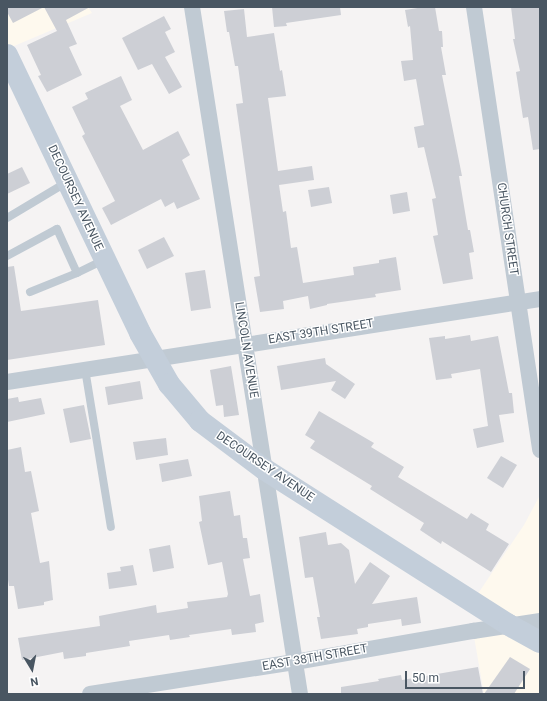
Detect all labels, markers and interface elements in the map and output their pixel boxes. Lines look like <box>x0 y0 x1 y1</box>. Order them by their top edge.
street label: DECOURSEY AVENUE <box>44 143 106 253</box>
street label: CHURCH STREET <box>493 182 521 276</box>
street label: LINCOLN AVENUE <box>231 301 261 399</box>
street label: EAST 39TH STREET <box>267 317 375 347</box>
street label: DECOURSEY AVENUE <box>213 429 317 505</box>
street label: EAST 38TH STREET <box>261 642 369 674</box>
north arrow <box>12 649 52 689</box>
scale bar <box>407 663 527 689</box>
text: 50 m <box>412 671 439 685</box>
text: N <box>29 674 39 688</box>

